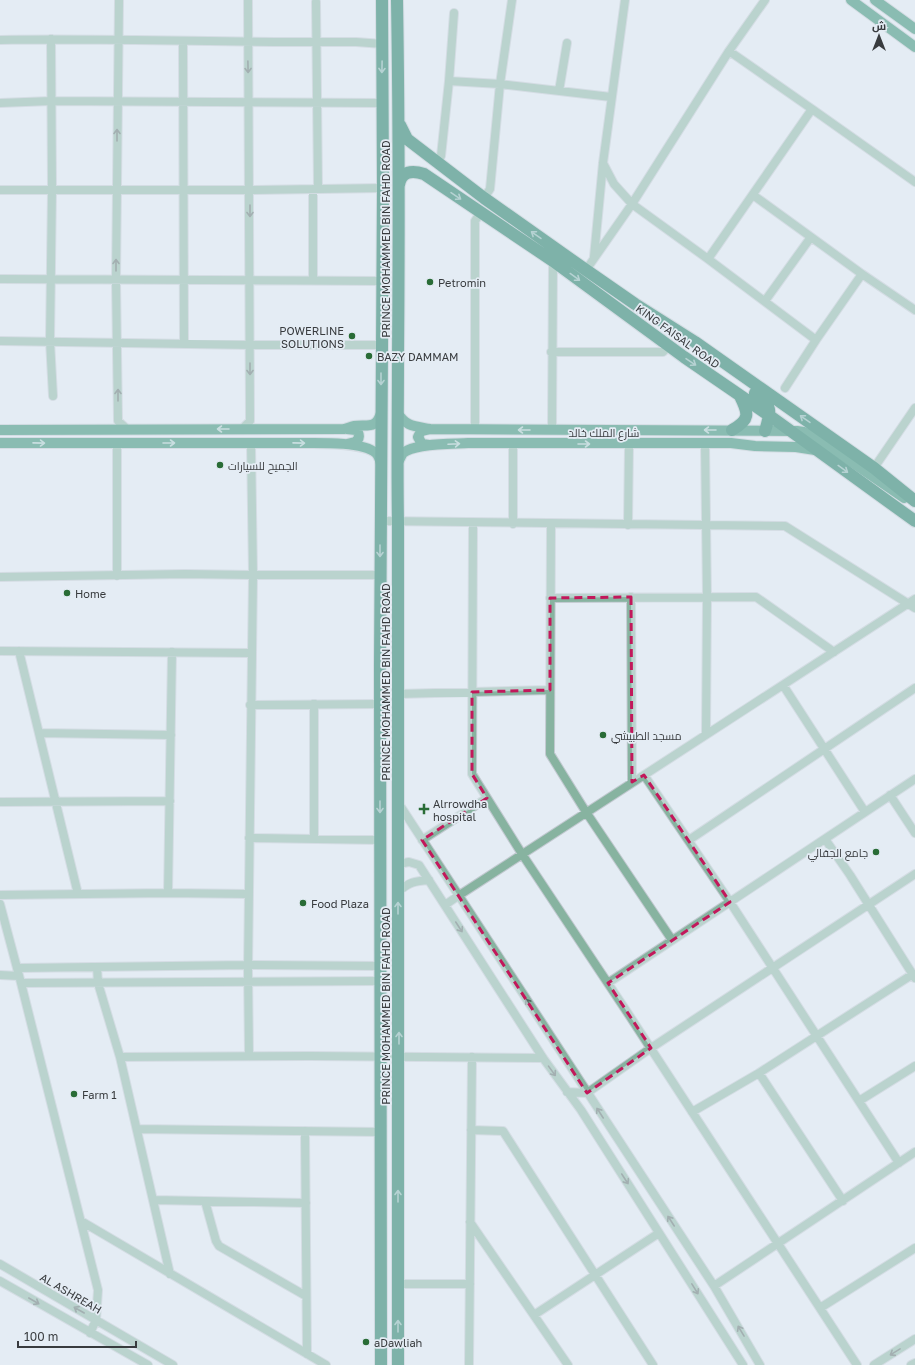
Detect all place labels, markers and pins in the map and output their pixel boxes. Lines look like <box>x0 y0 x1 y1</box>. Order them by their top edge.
place label: Petromin <box>438 276 486 289</box>
marker: Petromin <box>425 277 435 287</box>
place label: POWERLINE SOLUTIONS <box>279 324 344 350</box>
marker: POWERLINE SOLUTIONS <box>347 331 357 341</box>
place label: BAZY DAMMAM <box>377 350 459 363</box>
marker: BAZY DAMMAM <box>364 351 374 361</box>
place label: الجميح للسيارات <box>228 459 298 474</box>
marker: الجميح للسيارات <box>215 460 225 470</box>
place label: Home <box>75 587 106 600</box>
marker: Home <box>62 588 72 598</box>
place label: مسجد الطبيشي <box>611 729 682 744</box>
marker: مسجد الطبيشي <box>598 730 608 740</box>
place label: Alrrowdha hospital <box>433 797 487 823</box>
marker: Alrrowdha hospital <box>418 803 430 815</box>
place label: جامع الجفالي <box>808 846 868 862</box>
marker: جامع الجفالي <box>871 847 881 857</box>
place label: Food Plaza <box>311 897 369 910</box>
marker: Food Plaza <box>298 898 308 908</box>
place label: Farm 1 <box>82 1088 117 1101</box>
marker: Farm 1 <box>69 1089 79 1099</box>
place label: aDawliah <box>374 1336 422 1349</box>
marker: aDawliah <box>361 1337 371 1347</box>

